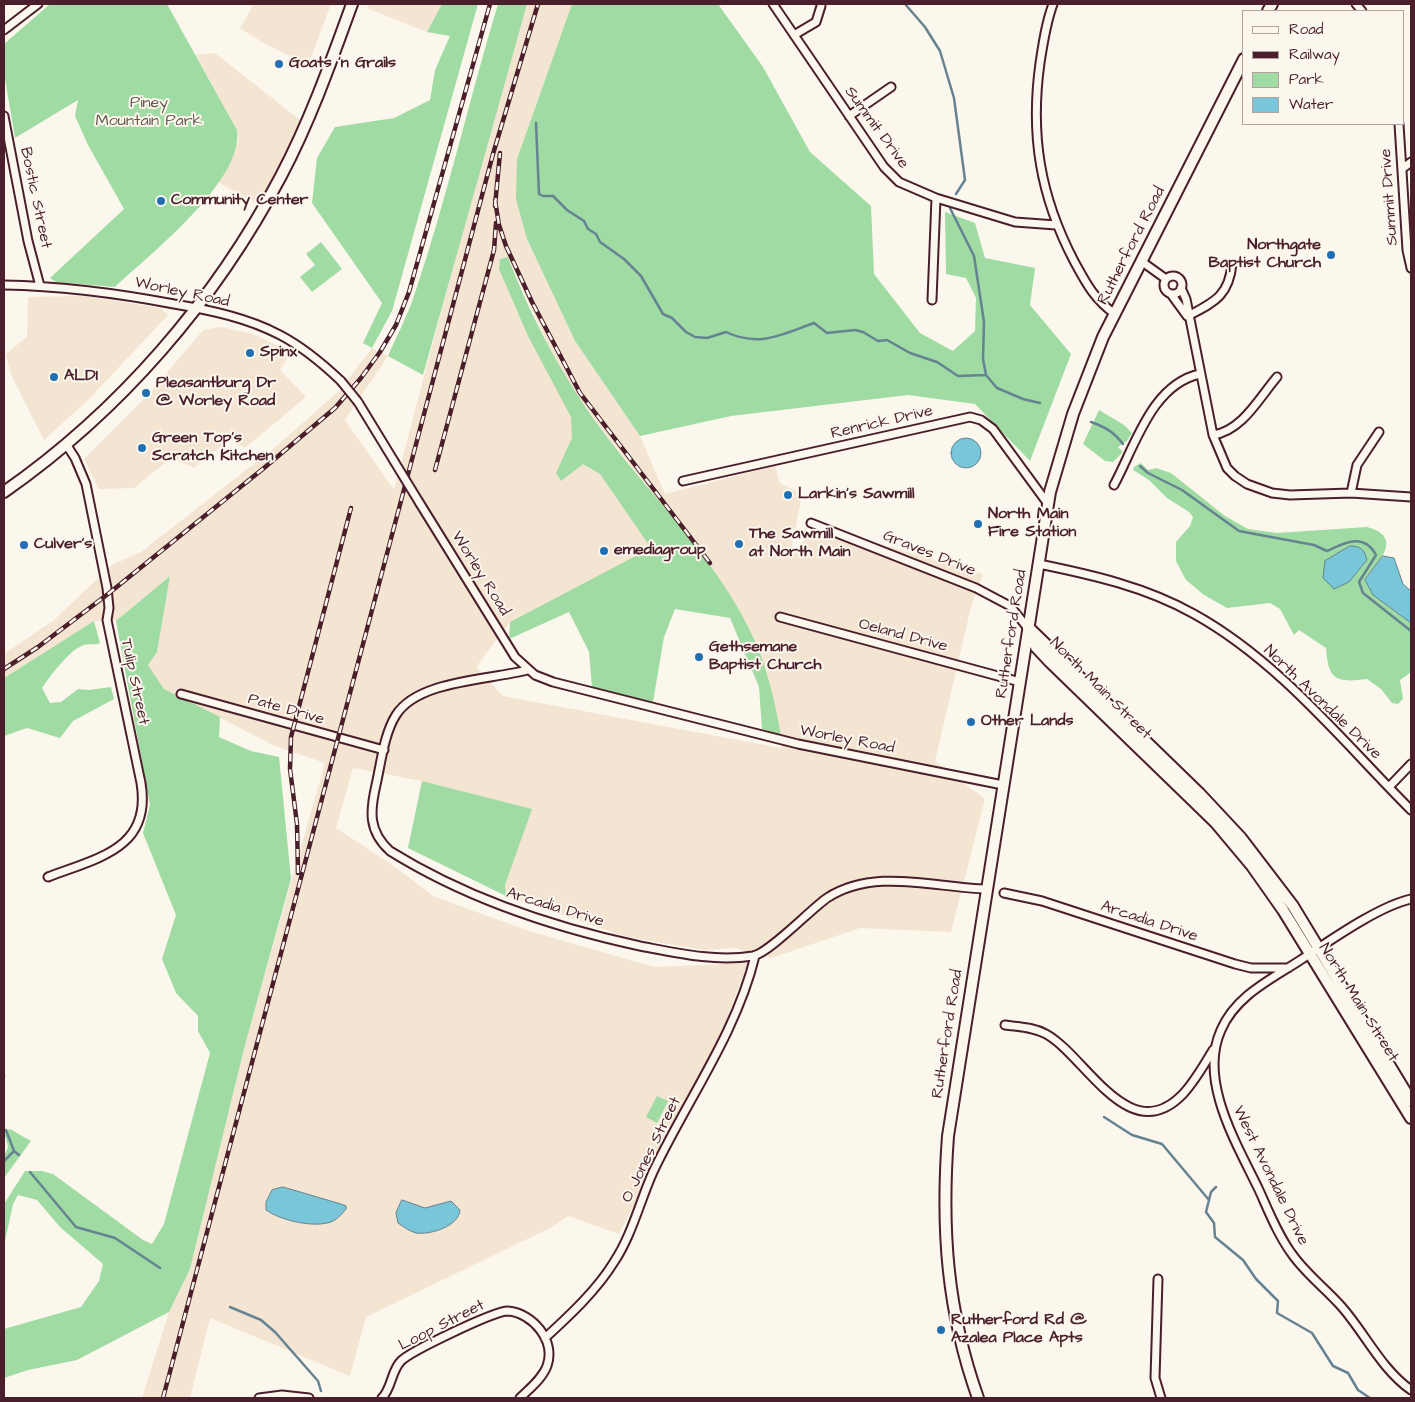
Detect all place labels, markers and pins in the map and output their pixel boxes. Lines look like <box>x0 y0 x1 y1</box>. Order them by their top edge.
place label: Goats 'n Grails <box>289 54 396 74</box>
marker: Goats 'n Grails <box>273 58 285 70</box>
place label: Community Center <box>171 191 308 211</box>
marker: Community Center <box>155 195 167 207</box>
place label: Northgate Baptist Church <box>1209 236 1321 274</box>
marker: Northgate Baptist Church <box>1325 249 1337 261</box>
place label: Spinx <box>260 343 297 363</box>
marker: Spinx <box>244 347 256 359</box>
place label: ALDI <box>64 367 98 387</box>
marker: ALDI <box>48 371 60 383</box>
place label: Pleasantburg Dr @ Worley Road <box>156 374 276 412</box>
marker: Pleasantburg Dr @ Worley Road <box>140 387 152 399</box>
place label: Green Top's Scratch Kitchen <box>152 429 274 467</box>
marker: Green Top's Scratch Kitchen <box>136 442 148 454</box>
place label: Larkin's Sawmill <box>798 485 915 505</box>
marker: Larkin's Sawmill <box>782 489 794 501</box>
place label: North Main Fire Station <box>988 505 1076 543</box>
marker: North Main Fire Station <box>972 518 984 530</box>
place label: The Sawmill at North Main <box>749 525 850 563</box>
place label: Culver's <box>34 535 92 555</box>
marker: The Sawmill at North Main <box>733 538 745 550</box>
marker: Culver's <box>18 539 30 551</box>
place label: emediagroup <box>614 541 706 561</box>
marker: emediagroup <box>598 545 610 557</box>
place label: Gethsemane Baptist Church <box>709 638 821 676</box>
marker: Gethsemane Baptist Church <box>693 651 705 663</box>
place label: Other Lands <box>981 712 1073 732</box>
marker: Other Lands <box>965 716 977 728</box>
place label: Rutherford Rd @ Azalea Place Apts <box>951 1311 1087 1349</box>
marker: Rutherford Rd @ Azalea Place Apts <box>935 1324 947 1336</box>

